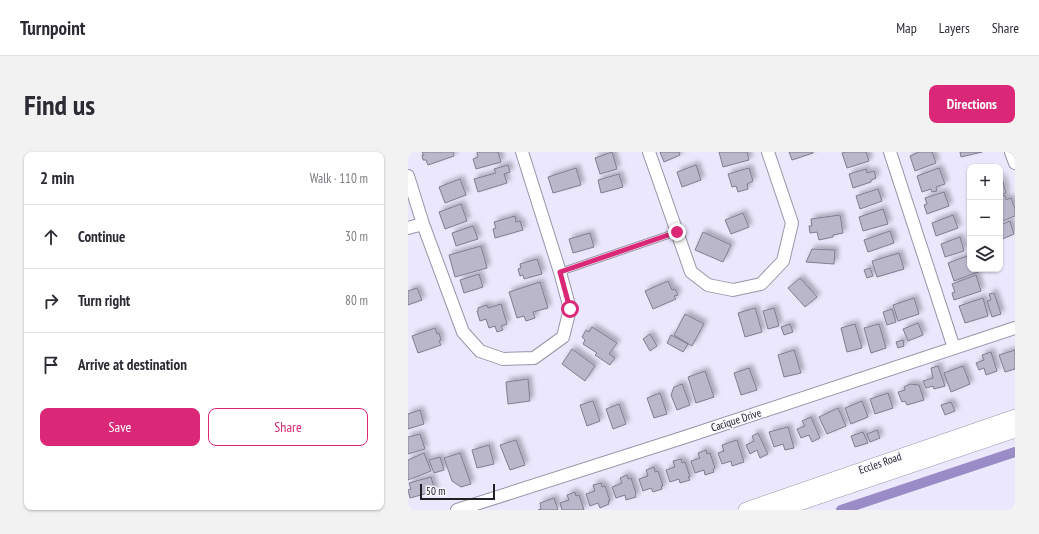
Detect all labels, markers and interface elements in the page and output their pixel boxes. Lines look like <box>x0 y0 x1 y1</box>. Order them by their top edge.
text: Turnpoint <box>20 16 85 40</box>
text: Map <box>896 19 917 37</box>
text: Layers <box>939 19 970 37</box>
text: Share <box>992 19 1019 37</box>
button: Directions <box>929 85 1015 123</box>
text: Find us <box>24 86 95 123</box>
map controls <box>967 164 1003 272</box>
button: + <box>967 164 1003 200</box>
text: 2 min <box>40 167 74 189</box>
text: Walk · 110 m <box>310 170 368 187</box>
button: − <box>967 200 1003 236</box>
route end <box>668 223 686 241</box>
icon: ahead <box>40 226 62 248</box>
text: Continue <box>78 227 125 246</box>
text: 30 m <box>345 228 368 245</box>
button: layers <box>967 236 1003 272</box>
icon: right <box>40 290 62 312</box>
text: Turn right <box>78 291 130 310</box>
text: 80 m <box>345 292 368 309</box>
route start <box>561 300 579 318</box>
icon: arrive <box>40 354 62 376</box>
text: Arrive at destination <box>78 355 187 374</box>
street label: Cacique Drive <box>709 405 763 435</box>
button: Save <box>40 408 200 446</box>
button: Share <box>208 408 368 446</box>
street label: Eccles Road <box>857 449 903 477</box>
scale bar <box>420 482 495 501</box>
text: 50 m <box>426 484 445 498</box>

